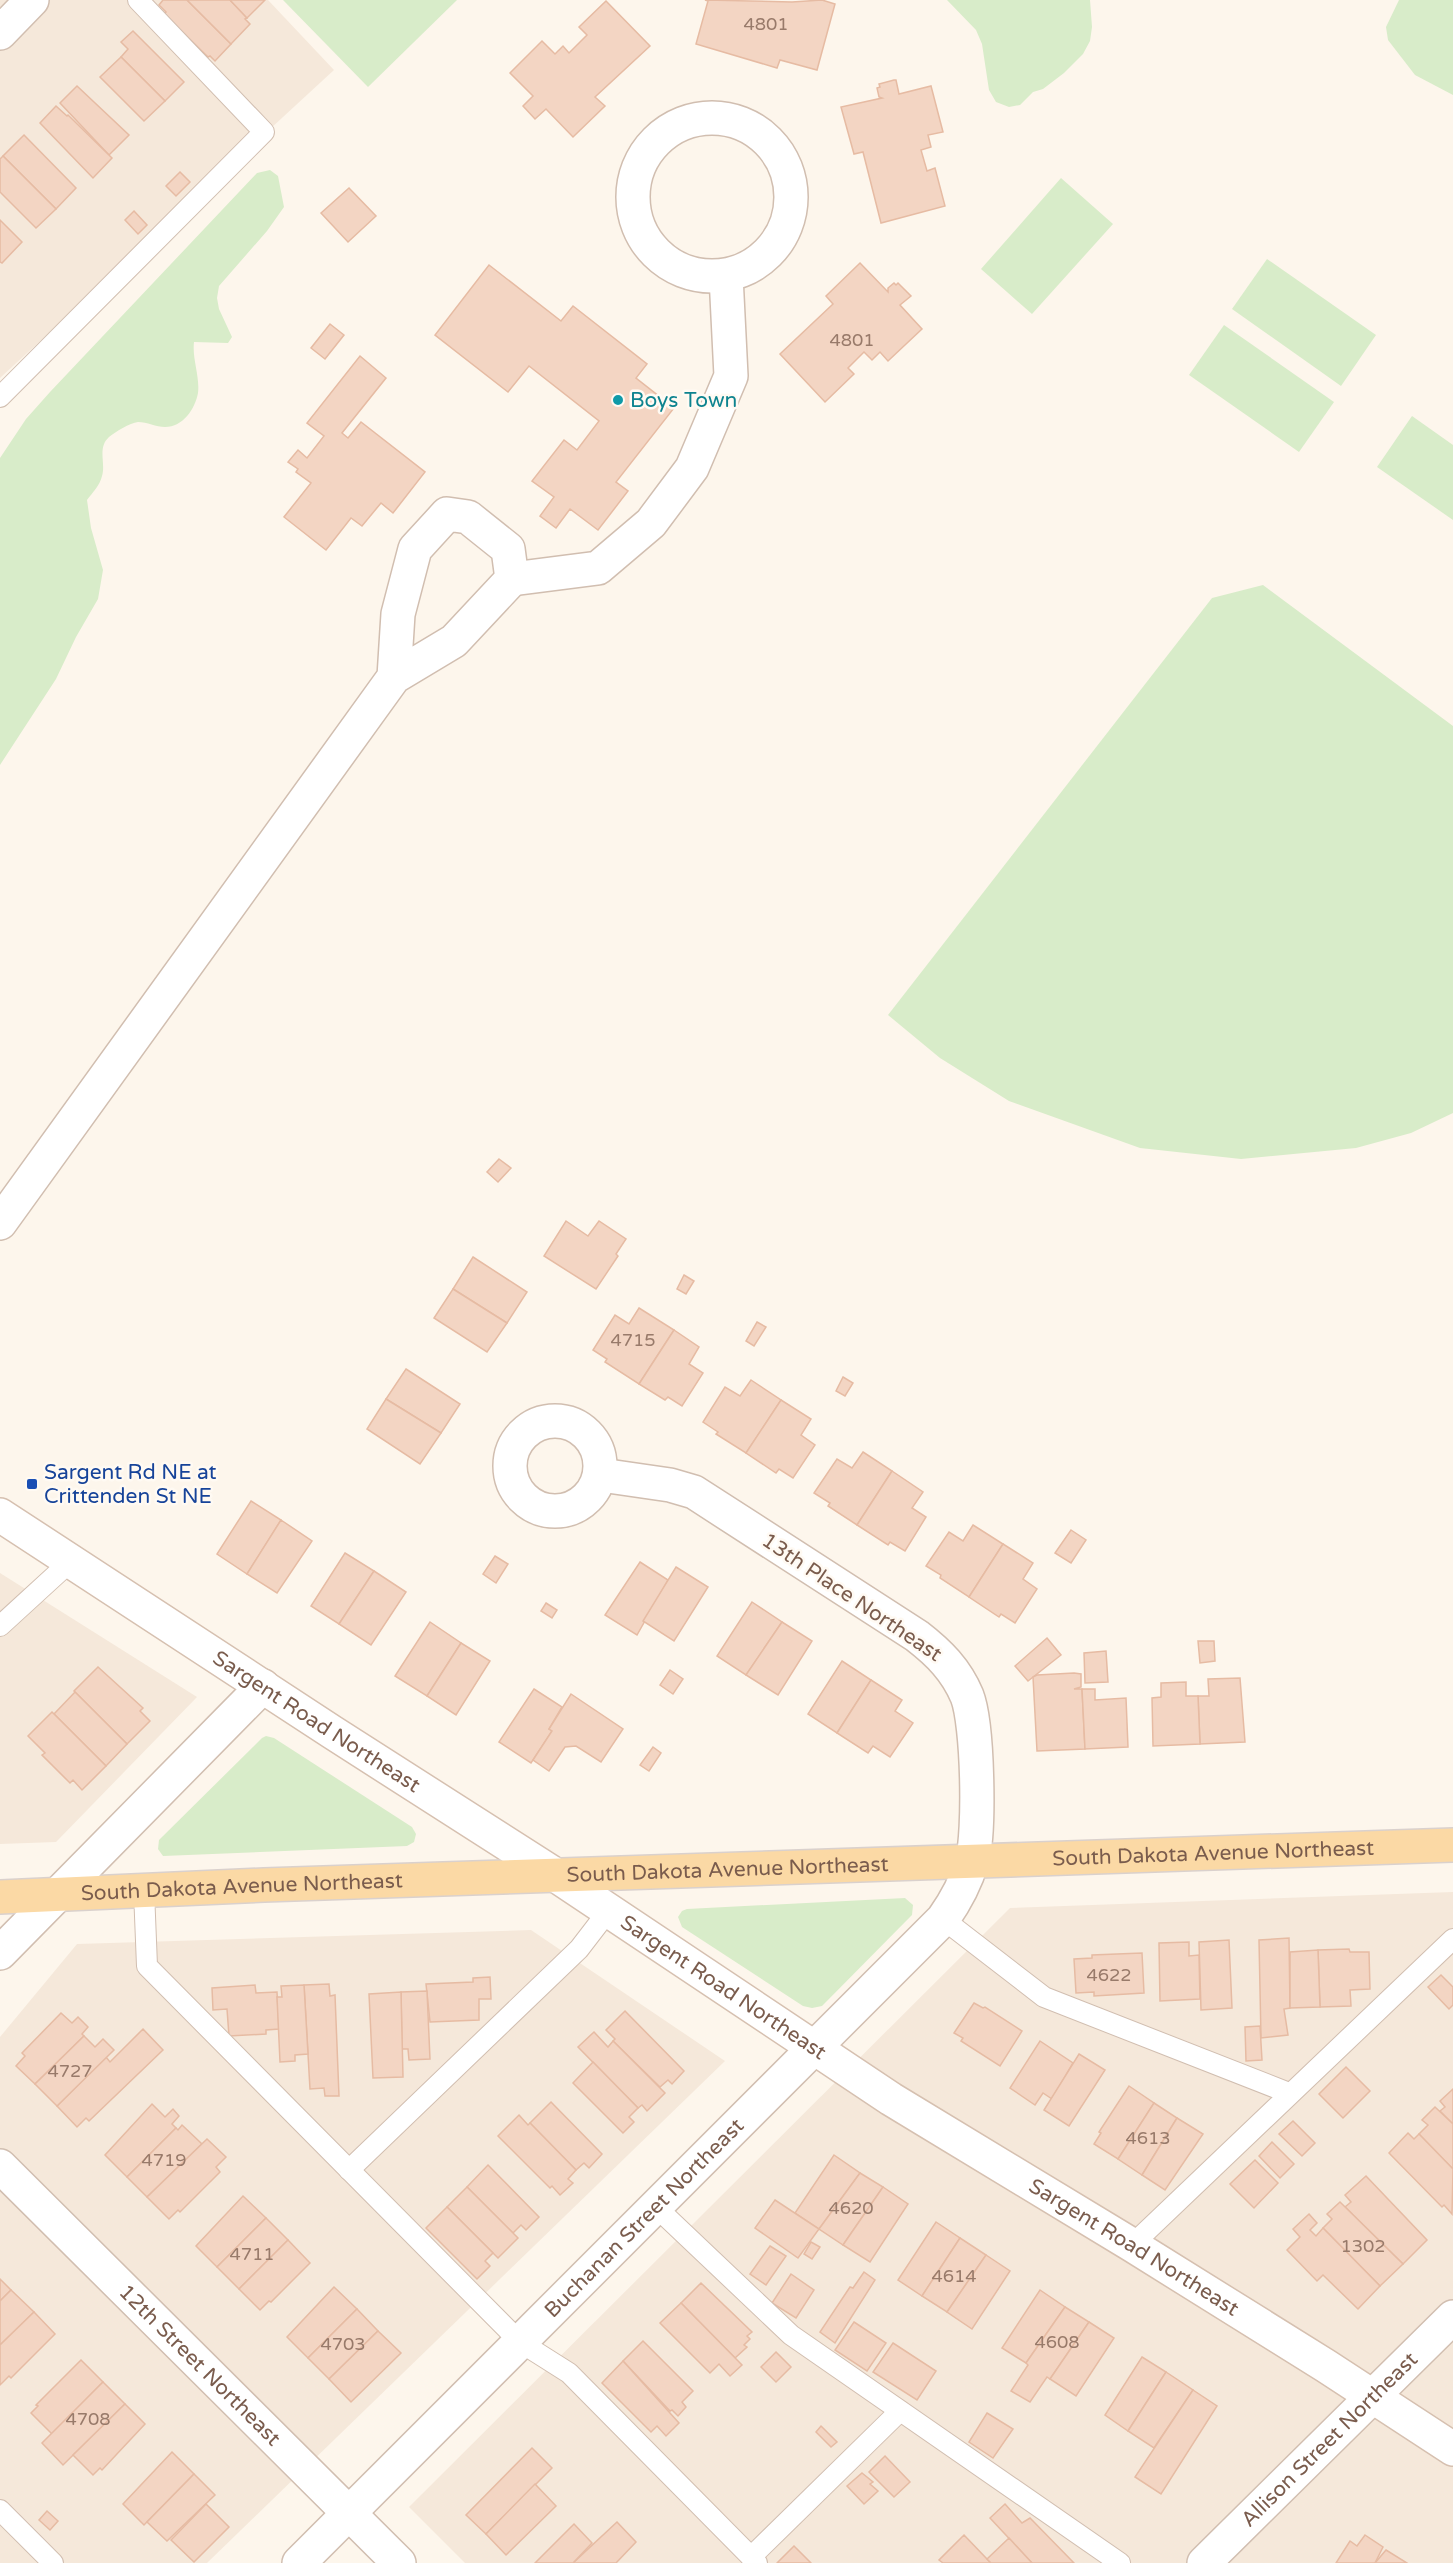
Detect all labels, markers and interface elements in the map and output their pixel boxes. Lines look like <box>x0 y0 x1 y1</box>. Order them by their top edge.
house number: 4801 <box>743 13 789 35</box>
house number: 4801 <box>829 329 875 351</box>
place label: Boys Town <box>630 388 737 413</box>
marker: Boys Town <box>611 393 625 407</box>
house number: 4715 <box>610 1329 656 1351</box>
place label: Sargent Rd NE at Crittenden St NE <box>44 1460 217 1509</box>
marker: Sargent Rd NE at Crittenden St NE <box>25 1477 39 1491</box>
street label: 13th Place Northeast <box>757 1528 947 1667</box>
street label: Sargent Road Northeast <box>208 1646 425 1798</box>
street label: South Dakota Avenue Northeast <box>1052 1836 1375 1871</box>
street label: South Dakota Avenue Northeast <box>566 1852 889 1888</box>
street label: South Dakota Avenue Northeast <box>80 1868 403 1906</box>
street label: Sargent Road Northeast <box>616 1910 831 2065</box>
house number: 4622 <box>1086 1964 1132 1986</box>
house number: 4727 <box>47 2060 93 2082</box>
street label: Buchanan Street Northeast <box>540 2113 749 2323</box>
house number: 4613 <box>1125 2127 1171 2149</box>
house number: 4719 <box>141 2149 187 2171</box>
street label: Sargent Road Northeast <box>1024 2174 1243 2322</box>
house number: 4620 <box>828 2197 874 2219</box>
house number: 1302 <box>1340 2235 1386 2257</box>
house number: 4711 <box>229 2243 275 2265</box>
house number: 4614 <box>931 2265 977 2287</box>
street label: 12th Street Northeast <box>113 2279 286 2451</box>
house number: 4608 <box>1034 2331 1080 2353</box>
house number: 4703 <box>320 2333 366 2355</box>
street label: Allison Street Northeast <box>1236 2347 1423 2532</box>
house number: 4708 <box>65 2408 111 2430</box>

